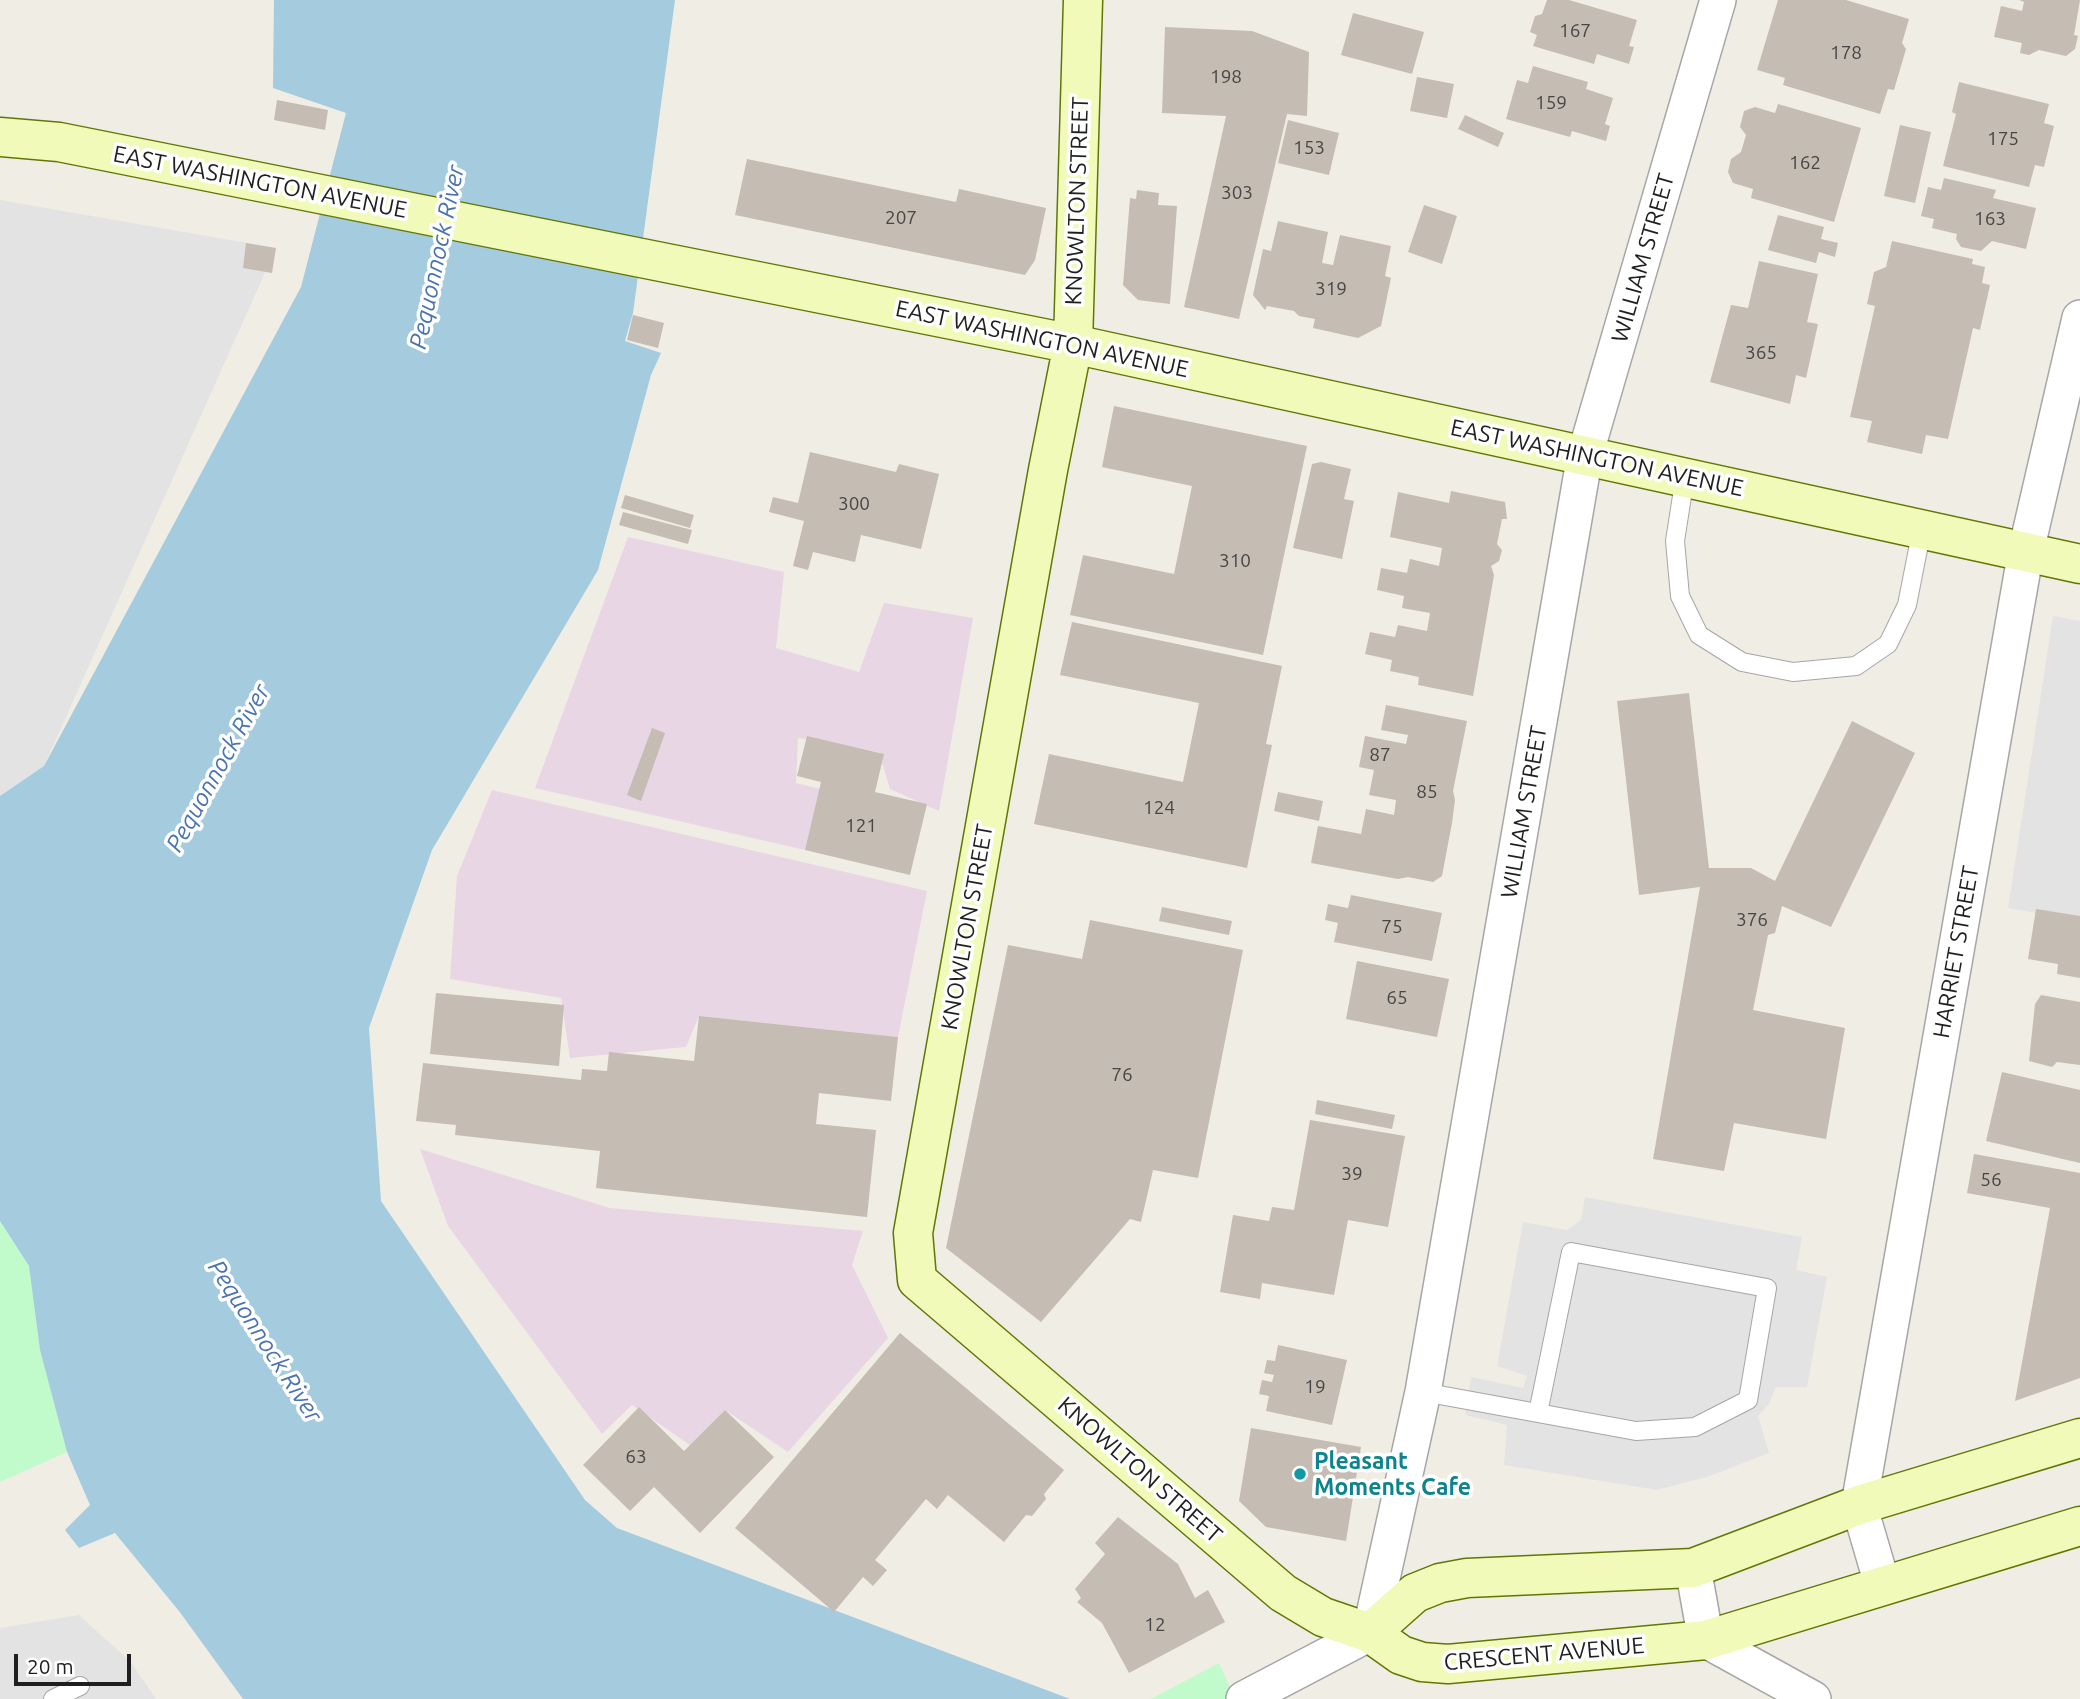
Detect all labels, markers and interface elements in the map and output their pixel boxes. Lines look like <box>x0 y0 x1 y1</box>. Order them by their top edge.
house number: 167 <box>1559 20 1591 42</box>
house number: 178 <box>1830 42 1862 64</box>
house number: 198 <box>1210 66 1242 88</box>
house number: 159 <box>1535 92 1567 114</box>
street label: KNOWLTON STREET <box>1060 96 1094 306</box>
house number: 175 <box>1987 128 2019 150</box>
house number: 153 <box>1293 137 1325 159</box>
street label: EAST WASHINGTON AVENUE <box>111 140 409 224</box>
house number: 162 <box>1789 152 1821 174</box>
water label: Pequonnock River <box>403 162 471 352</box>
street label: WILLIAM STREET <box>1606 170 1680 346</box>
house number: 303 <box>1221 182 1253 204</box>
house number: 207 <box>885 207 917 229</box>
house number: 163 <box>1974 208 2006 230</box>
house number: 319 <box>1315 278 1347 300</box>
street label: EAST WASHINGTON AVENUE <box>893 294 1191 384</box>
house number: 365 <box>1745 342 1777 364</box>
street label: EAST WASHINGTON AVENUE <box>1448 413 1746 503</box>
house number: 300 <box>838 493 870 515</box>
house number: 310 <box>1219 550 1251 572</box>
water label: Pequonnock River <box>160 679 276 857</box>
street label: WILLIAM STREET <box>1495 724 1553 900</box>
house number: 87 <box>1369 744 1391 766</box>
house number: 85 <box>1416 781 1438 803</box>
house number: 124 <box>1143 797 1175 819</box>
house number: 121 <box>845 815 877 837</box>
street label: KNOWLTON STREET <box>935 822 999 1032</box>
street label: HARRIET STREET <box>1927 864 1985 1040</box>
house number: 376 <box>1736 909 1768 931</box>
house number: 75 <box>1381 916 1403 938</box>
house number: 65 <box>1386 987 1408 1009</box>
house number: 76 <box>1111 1064 1133 1086</box>
house number: 39 <box>1341 1163 1363 1185</box>
house number: 56 <box>1980 1169 2002 1191</box>
water label: Pequonnock River <box>202 1255 328 1427</box>
house number: 19 <box>1304 1376 1326 1398</box>
street label: KNOWLTON STREET <box>1052 1391 1228 1549</box>
house number: 63 <box>625 1446 647 1468</box>
place label: Pleasant Moments Cafe <box>1314 1447 1471 1501</box>
marker: Pleasant Moments Cafe <box>1292 1466 1308 1482</box>
house number: 12 <box>1144 1614 1166 1636</box>
street label: CRESCENT AVENUE <box>1443 1631 1645 1677</box>
scale bar <box>18 1640 135 1684</box>
text: 20 m <box>27 1654 74 1678</box>

